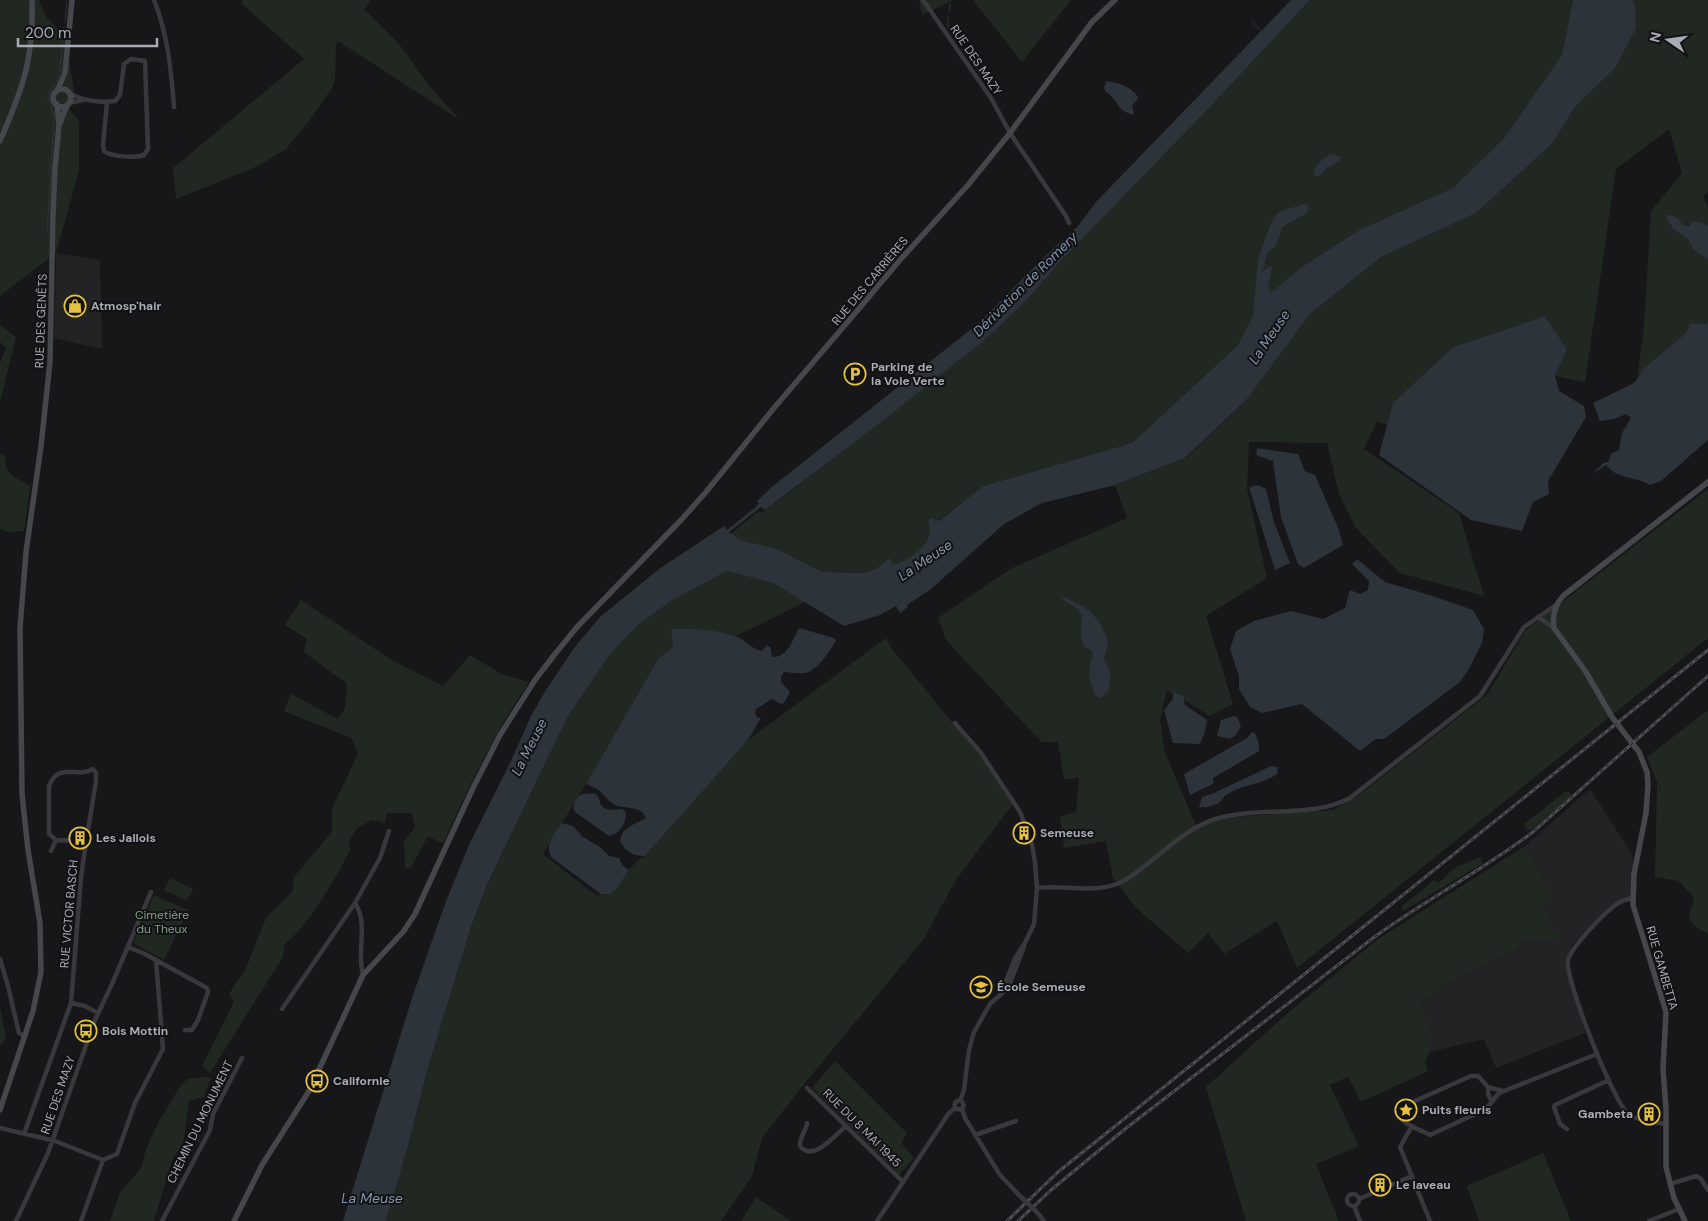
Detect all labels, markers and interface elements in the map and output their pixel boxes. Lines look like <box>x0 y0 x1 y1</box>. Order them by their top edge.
scale bar <box>18 15 156 47</box>
north arrow <box>1643 15 1693 65</box>
street label: RUE DES MAZY <box>947 22 1005 98</box>
text: 200 m <box>25 23 71 43</box>
text: N <box>1645 30 1665 44</box>
water label: Dérivation de Romery <box>969 227 1082 340</box>
street label: RUE DES CARRIÈRES <box>828 233 912 329</box>
street label: RUE DES GENÊTS <box>31 273 51 369</box>
shop icon: Atmosp'hair <box>63 294 87 318</box>
place label: Atmosp'hair <box>91 298 161 314</box>
water label: La Meuse <box>1244 306 1294 368</box>
place label: Parking de la Voie Verte <box>871 359 945 389</box>
parking icon: Parking de la Voie Verte <box>843 362 867 386</box>
water label: La Meuse <box>894 535 956 585</box>
water label: La Meuse <box>507 715 551 779</box>
building icon: Semeuse <box>1012 821 1036 845</box>
place label: Semeuse <box>1040 825 1094 841</box>
building icon: Les Jallois <box>68 826 92 850</box>
place label: Les Jallois <box>96 830 156 846</box>
street label: RUE VICTOR BASCH <box>56 859 82 969</box>
park label: Cimetière du Theux <box>135 907 189 937</box>
street label: RUE GAMBETTA <box>1642 924 1682 1012</box>
school or university icon: École Semeuse <box>969 975 993 999</box>
place label: École Semeuse <box>997 979 1086 995</box>
bus stop icon: Bois Mottin <box>74 1019 98 1043</box>
place label: Bois Mottin <box>102 1023 168 1039</box>
street label: RUE DES MAZY <box>37 1054 79 1136</box>
street label: CHEMIN DU MONUMENT <box>163 1058 237 1186</box>
bus stop icon: Californie <box>305 1069 329 1093</box>
place label: Californie <box>333 1073 390 1089</box>
street label: RUE DU 8 MAI 1945 <box>819 1085 905 1171</box>
place icon: Puits fleuris <box>1394 1098 1418 1122</box>
place label: Puits fleuris <box>1422 1102 1491 1118</box>
building icon: Gambeta <box>1637 1102 1661 1126</box>
place label: Gambeta <box>1578 1106 1633 1122</box>
building icon: Le laveau <box>1368 1173 1392 1197</box>
place label: Le laveau <box>1396 1177 1451 1193</box>
water label: La Meuse <box>341 1189 403 1207</box>

